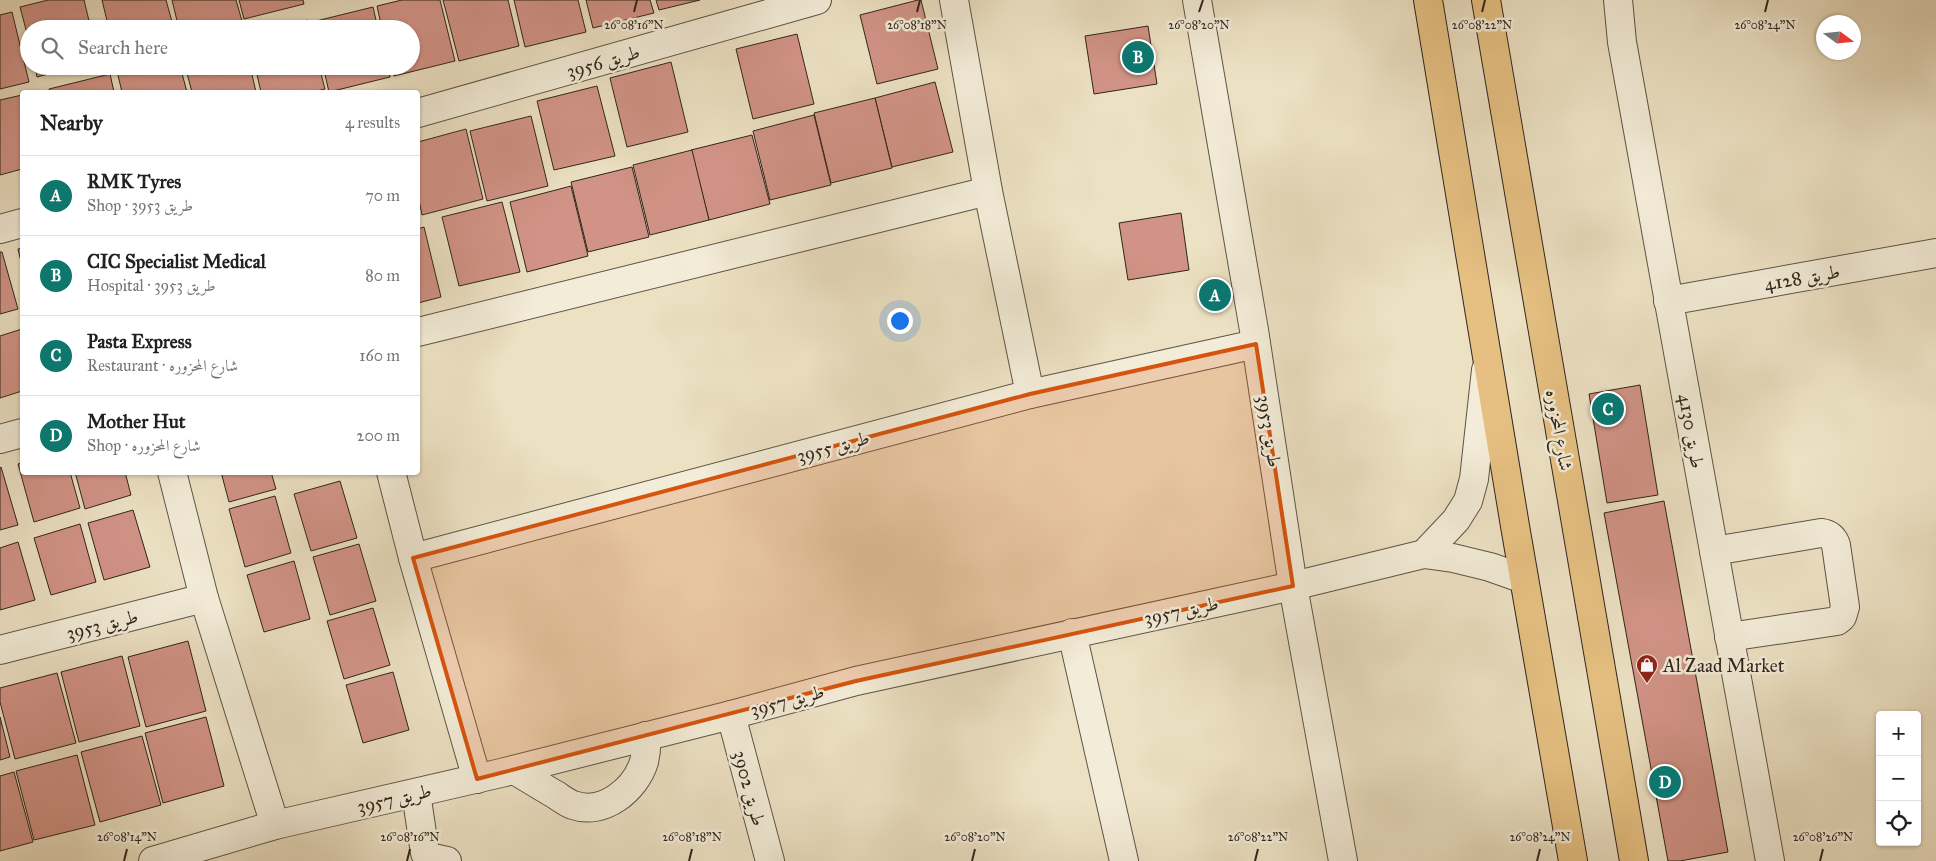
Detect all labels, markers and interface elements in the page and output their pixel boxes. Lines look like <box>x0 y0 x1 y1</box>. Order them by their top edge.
north arrow <box>1816 15 1861 60</box>
text: 26°08'16"N <box>604 18 664 32</box>
text: 26°08'18"N <box>887 18 947 32</box>
text: 26°08'20"N <box>1168 18 1230 32</box>
text: 26°08'22"N <box>1452 18 1512 32</box>
text: 26°08'24"N <box>1734 18 1796 32</box>
search box <box>20 20 420 75</box>
icon: search <box>38 34 66 62</box>
text: Search here <box>78 36 168 59</box>
pin: B <box>1122 38 1154 76</box>
street label: طريق 3956 <box>564 40 643 84</box>
text: Nearby <box>40 110 103 136</box>
text: 4 results <box>345 113 400 132</box>
text: RMK Tyres <box>87 170 181 193</box>
text: A <box>51 186 61 205</box>
text: 70 m <box>365 186 400 205</box>
text: Shop · طريق 3953 <box>87 196 193 215</box>
text: CIC Specialist Medical <box>87 250 266 273</box>
street label: طريق 4128 <box>1762 260 1842 296</box>
text: B <box>51 266 61 285</box>
text: 80 m <box>365 266 400 285</box>
text: Hospital · طريق 3953 <box>87 276 216 295</box>
pin: A <box>1199 276 1231 314</box>
your location <box>887 308 913 334</box>
text: Pasta Express <box>87 330 192 353</box>
text: C <box>51 346 61 365</box>
text: 160 m <box>359 346 400 365</box>
text: Restaurant · شارع المحزوره <box>87 356 238 375</box>
street label: شارع المحزوره <box>1537 388 1578 473</box>
pin: C <box>1592 390 1624 428</box>
street label: طريق 4130 <box>1673 392 1709 470</box>
street label: طريق 3953 <box>1251 393 1287 469</box>
text: Mother Hut <box>87 410 186 433</box>
text: D <box>50 426 62 445</box>
text: 200 m <box>357 426 400 445</box>
street label: طريق 3955 <box>794 426 872 468</box>
text: Shop · شارع المحزوره <box>87 436 201 455</box>
street label: طريق 3957 <box>1142 591 1221 631</box>
street label: طريق 3953 <box>64 604 141 645</box>
shop icon: Al Zaad Market <box>1635 653 1659 684</box>
place label: Al Zaad Market <box>1662 654 1785 677</box>
street label: طريق 3957 <box>748 680 827 722</box>
map controls <box>1876 711 1921 846</box>
button: + <box>1876 711 1921 756</box>
street label: طريق 3902 <box>727 748 771 829</box>
button: − <box>1876 756 1921 801</box>
pin: D <box>1649 763 1681 801</box>
street label: طريق 3957 <box>355 779 434 819</box>
button: locate <box>1876 801 1921 846</box>
text: 26°08'14"N <box>97 830 157 844</box>
text: 26°08'16"N <box>380 830 440 844</box>
text: 26°08'18"N <box>662 830 722 844</box>
text: 26°08'20"N <box>944 830 1006 844</box>
text: 26°08'22"N <box>1228 830 1288 844</box>
text: 26°08'24"N <box>1509 830 1571 844</box>
text: 26°08'26"N <box>1793 830 1853 844</box>

